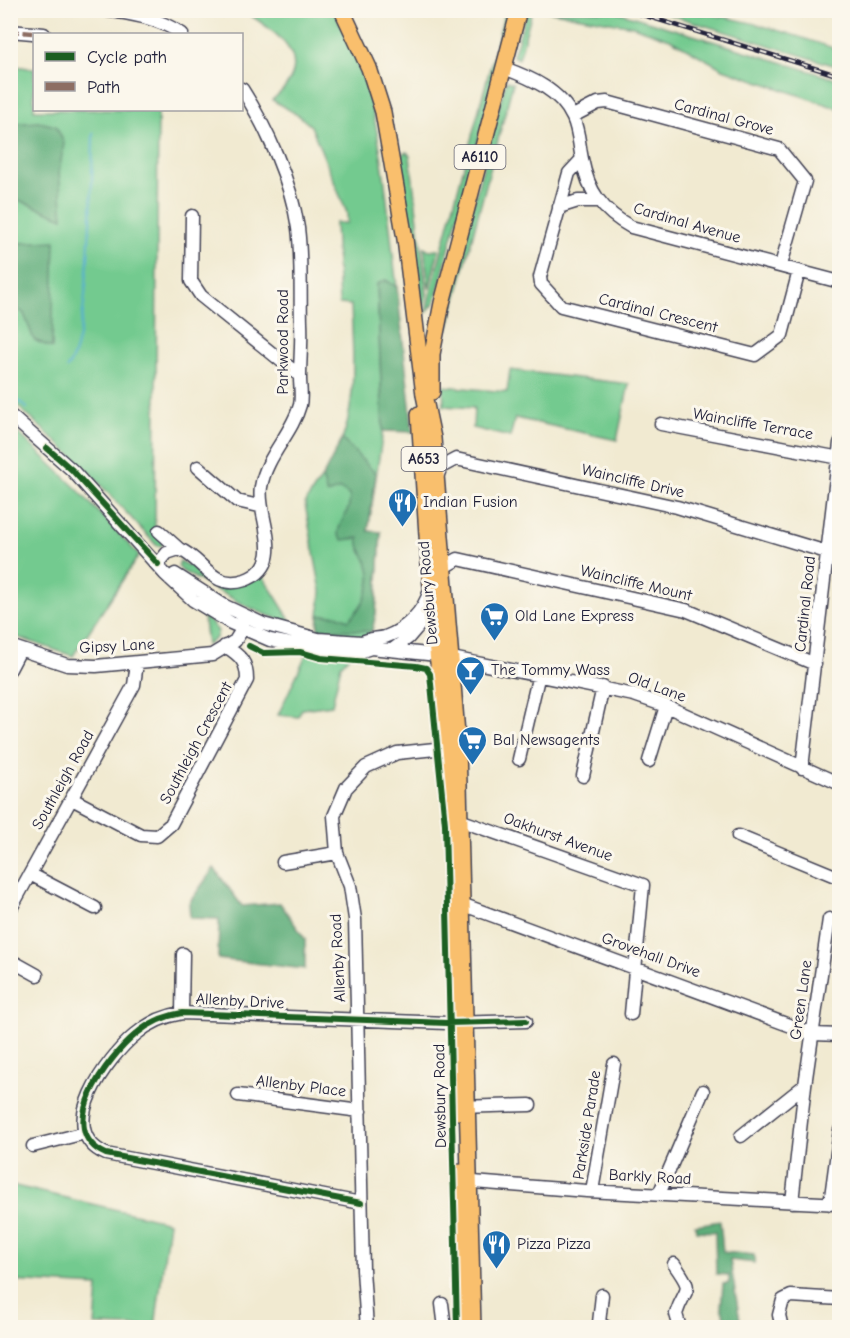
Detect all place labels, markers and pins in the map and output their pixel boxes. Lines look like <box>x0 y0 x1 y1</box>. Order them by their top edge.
restaurant icon: Indian Fusion <box>386 486 418 528</box>
place label: Indian Fusion <box>423 493 518 511</box>
supermarket icon: Old Lane Express <box>478 600 510 642</box>
place label: Old Lane Express <box>515 607 634 625</box>
bar icon: The Tommy Wass <box>454 654 486 696</box>
place label: The Tommy Wass <box>491 661 610 679</box>
supermarket icon: Bal Newsagents <box>456 724 488 766</box>
place label: Bal Newsagents <box>493 731 600 749</box>
restaurant icon: Pizza Pizza <box>480 1228 512 1270</box>
place label: Pizza Pizza <box>517 1235 591 1253</box>

